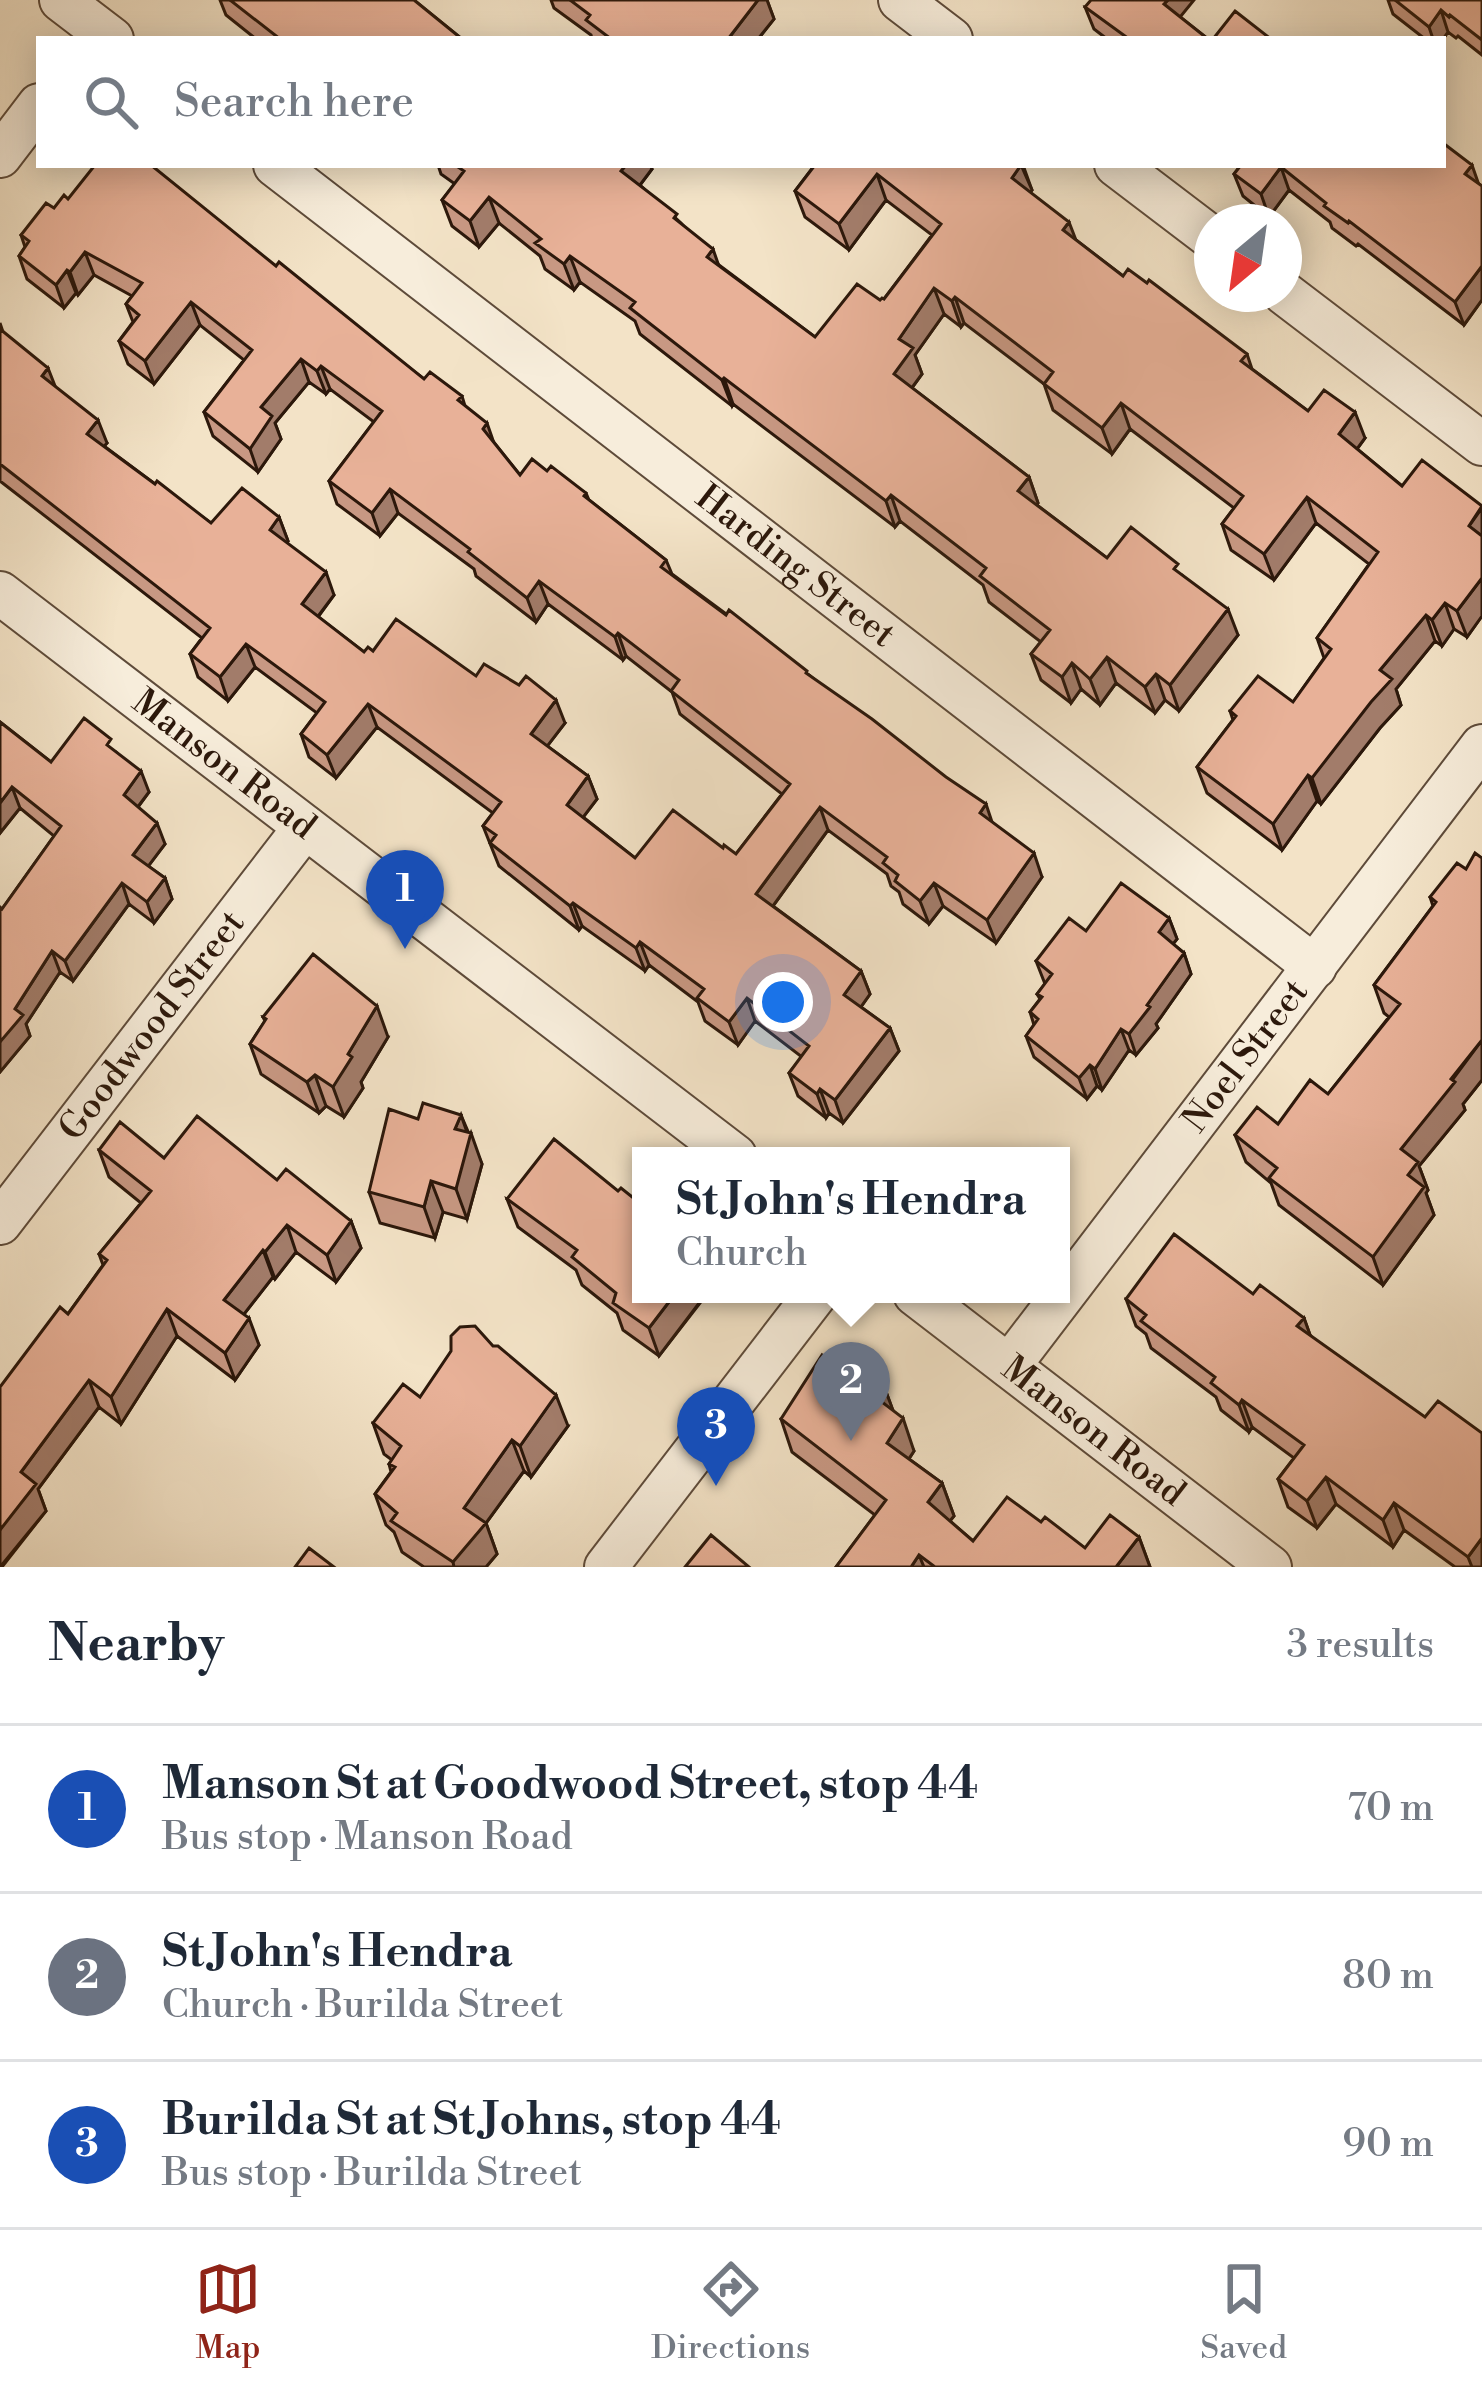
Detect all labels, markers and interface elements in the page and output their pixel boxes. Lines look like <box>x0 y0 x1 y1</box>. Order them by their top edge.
search box <box>36 36 1446 168</box>
icon: search <box>78 69 144 135</box>
text: Search here <box>174 74 414 131</box>
north arrow <box>1194 204 1302 312</box>
street label: Harding Street <box>686 475 904 657</box>
street label: Manson Road <box>123 680 325 850</box>
pin: 1 <box>366 850 444 949</box>
street label: Goodwood Street <box>49 901 255 1150</box>
street label: Noel Street <box>1173 970 1318 1141</box>
your location <box>753 972 813 1032</box>
popup <box>632 1147 1070 1303</box>
text: St John's Hendra <box>676 1172 1026 1229</box>
text: Church <box>676 1229 807 1278</box>
pin: 2 <box>812 1342 890 1441</box>
street label: Manson Road <box>992 1346 1195 1516</box>
pin: 3 <box>677 1387 755 1486</box>
text: Nearby <box>48 1613 224 1677</box>
text: 3 results <box>1286 1621 1434 1670</box>
text: Manson St at Goodwood Street, stop 44 <box>162 1756 978 1813</box>
text: 1 <box>78 1784 96 1833</box>
text: 70 m <box>1347 1784 1434 1833</box>
text: Bus stop · Manson Road <box>162 1813 573 1862</box>
text: St John's Hendra <box>162 1924 512 1981</box>
text: 2 <box>75 1952 99 2001</box>
text: 80 m <box>1342 1952 1434 2001</box>
text: Church · Burilda Street <box>162 1981 563 2030</box>
text: Burilda St at St Johns, stop 44 <box>162 2092 781 2149</box>
text: 3 <box>75 2120 99 2169</box>
text: 90 m <box>1342 2120 1434 2169</box>
text: Bus stop · Burilda Street <box>162 2149 582 2198</box>
tab: Map <box>195 2256 261 2369</box>
tab: Directions <box>651 2256 810 2369</box>
tab: Saved <box>1200 2256 1287 2369</box>

